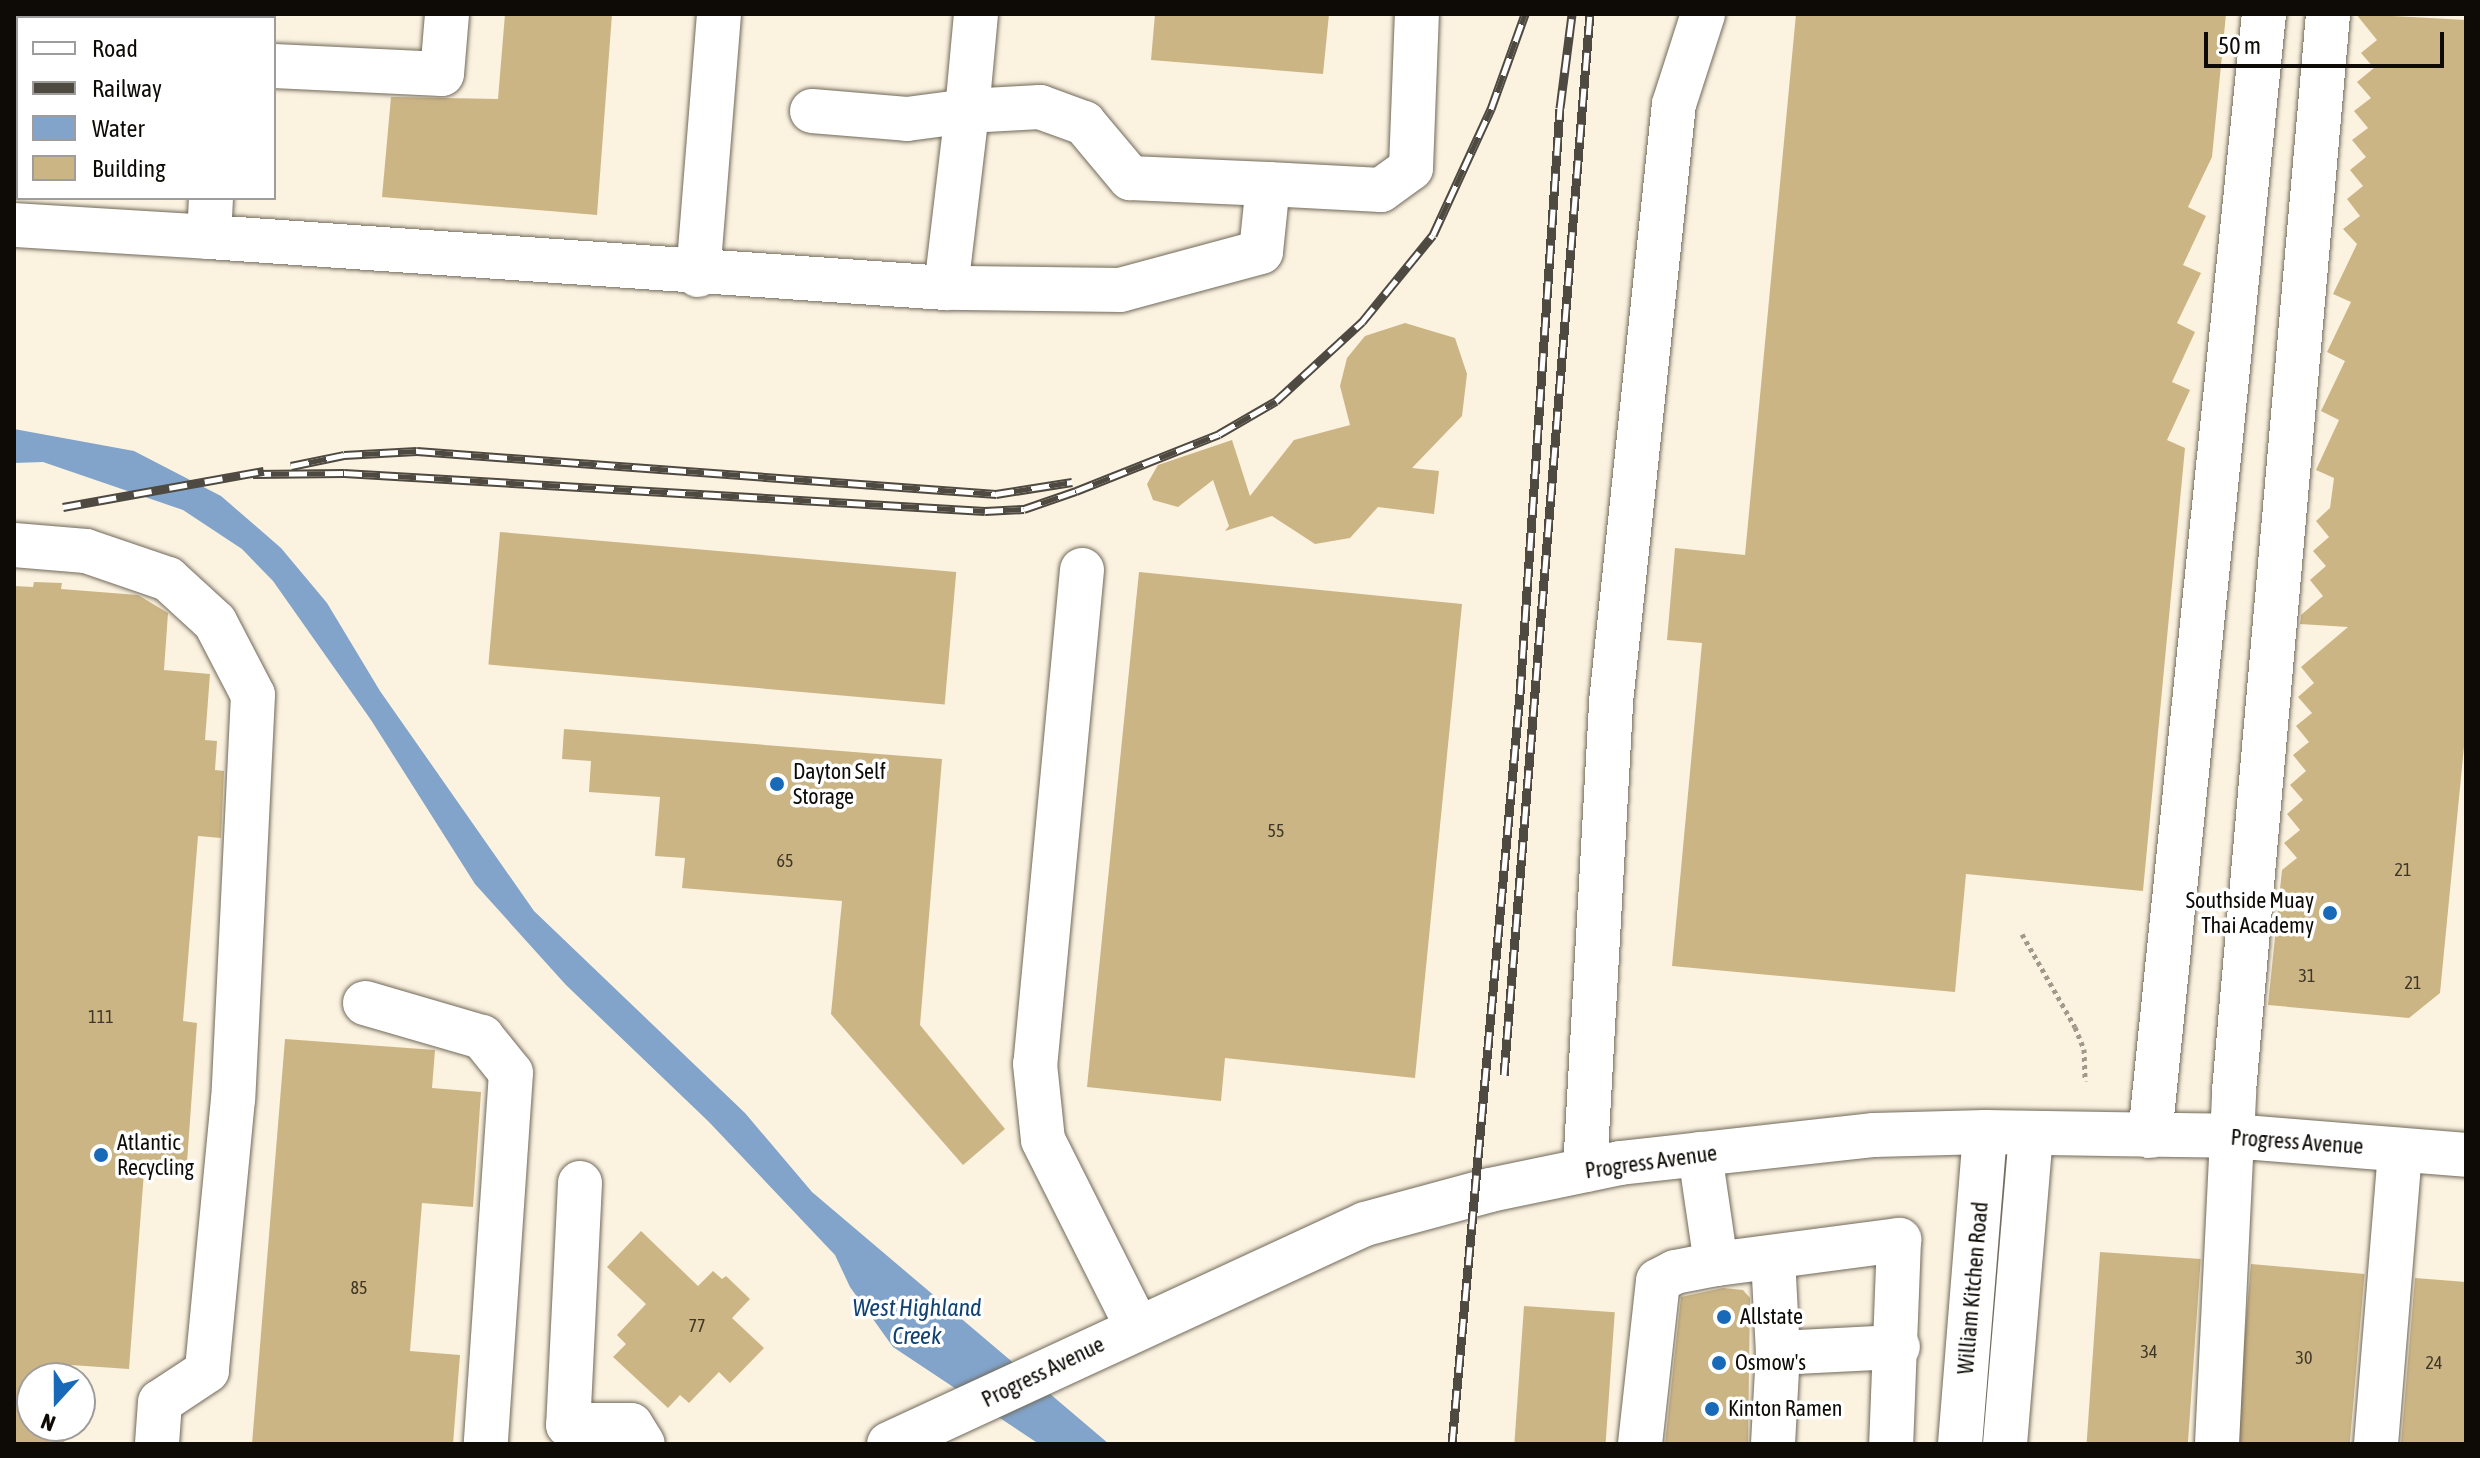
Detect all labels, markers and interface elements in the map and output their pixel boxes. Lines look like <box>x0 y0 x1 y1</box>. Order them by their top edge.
legend <box>16 16 276 200</box>
scale bar <box>2208 16 2448 66</box>
text: 50 m <box>2218 32 2261 59</box>
text: Road <box>92 35 138 62</box>
text: Railway <box>92 75 162 102</box>
text: Water <box>92 115 145 142</box>
text: Building <box>92 155 165 182</box>
place label: Dayton Self Storage <box>793 758 886 810</box>
marker: Dayton Self Storage <box>768 775 786 793</box>
house number: 55 <box>1268 820 1284 842</box>
house number: 65 <box>777 850 793 872</box>
house number: 21 <box>2395 859 2411 881</box>
place label: Southside Muay Thai Academy <box>2186 887 2314 938</box>
marker: Southside Muay Thai Academy <box>2321 904 2339 922</box>
house number: 31 <box>2299 965 2315 987</box>
house number: 21 <box>2405 972 2421 994</box>
house number: 111 <box>88 1006 114 1028</box>
street label: Progress Avenue <box>2230 1124 2364 1160</box>
place label: Atlantic Recycling <box>117 1129 194 1180</box>
street label: Progress Avenue <box>1583 1140 1719 1184</box>
marker: Atlantic Recycling <box>92 1146 110 1164</box>
street label: William Kitchen Road <box>1952 1201 1994 1375</box>
house number: 85 <box>351 1277 367 1299</box>
water label: West Highland Creek <box>853 1294 981 1350</box>
place label: Allstate <box>1740 1304 1803 1330</box>
marker: Allstate <box>1715 1308 1733 1326</box>
house number: 77 <box>689 1315 705 1337</box>
street label: Progress Avenue <box>977 1331 1109 1413</box>
house number: 34 <box>2141 1341 2157 1363</box>
house number: 30 <box>2296 1347 2312 1369</box>
place label: Osmow's <box>1735 1350 1806 1376</box>
house number: 24 <box>2426 1352 2442 1374</box>
marker: Osmow's <box>1710 1354 1728 1372</box>
north arrow <box>16 1362 96 1442</box>
place label: Kinton Ramen <box>1728 1396 1842 1422</box>
marker: Kinton Ramen <box>1703 1400 1721 1418</box>
text: N <box>37 1408 59 1437</box>

